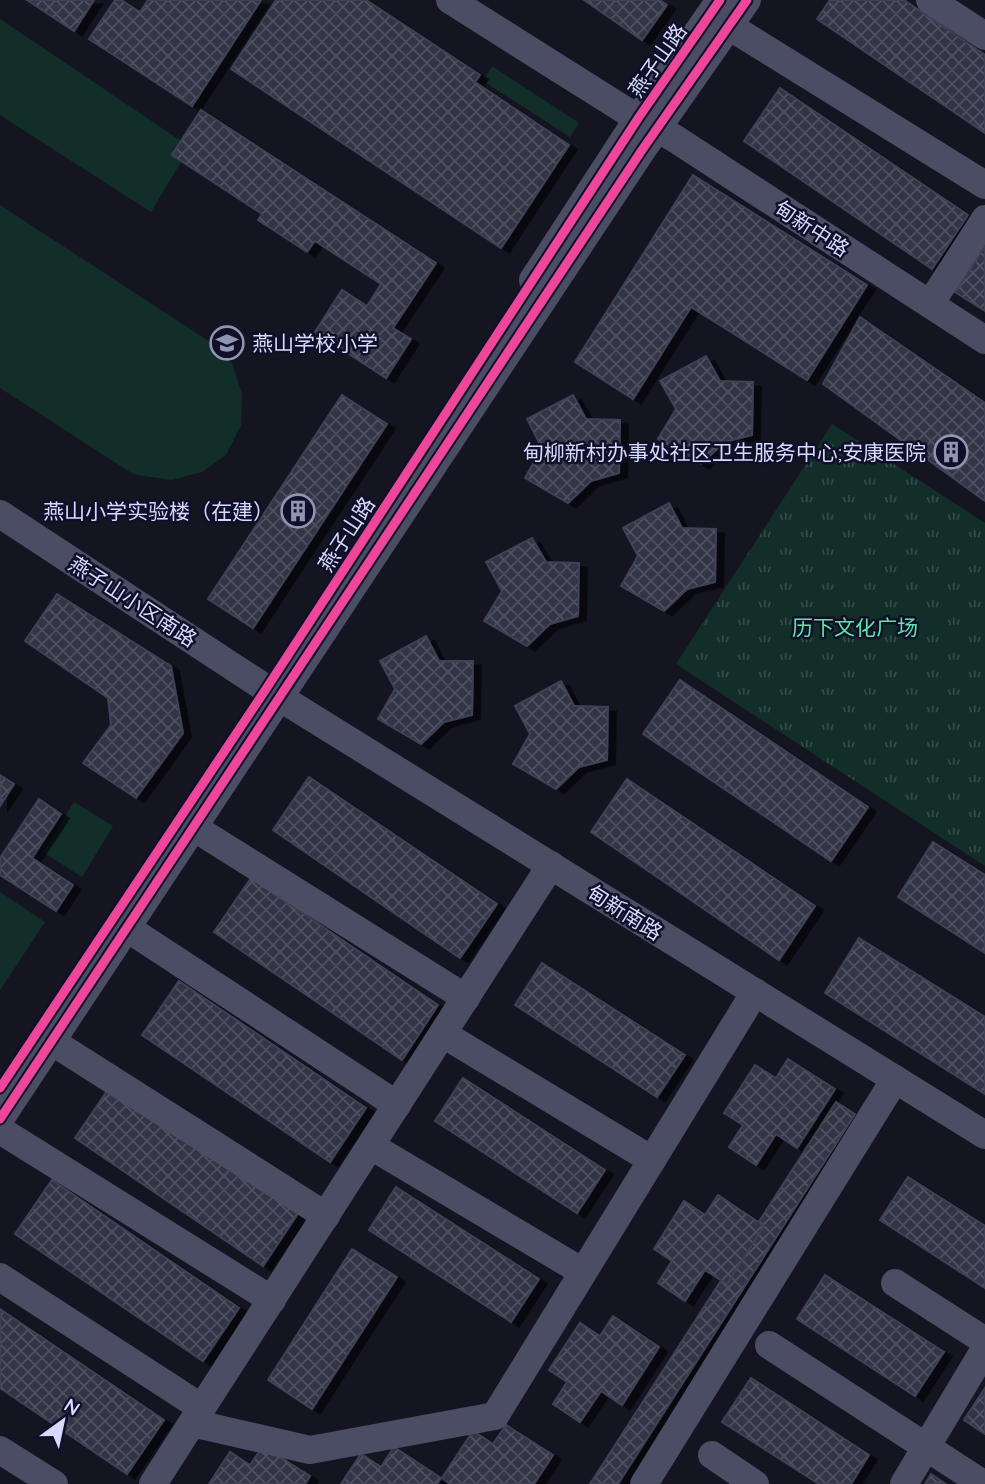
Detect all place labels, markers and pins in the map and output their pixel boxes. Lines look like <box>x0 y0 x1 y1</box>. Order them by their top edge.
school or university icon: 燕山学校小学 <box>208 324 246 362</box>
place label: 燕山学校小学 <box>252 330 378 356</box>
building icon: 甸柳新村办事处社区卫生服务中心;安康医院 <box>932 433 970 471</box>
place label: 甸柳新村办事处社区卫生服务中心;安康医院 <box>523 439 926 465</box>
building icon: 燕山小学实验楼（在建） <box>279 492 317 530</box>
place label: 燕山小学实验楼（在建） <box>43 498 274 524</box>

